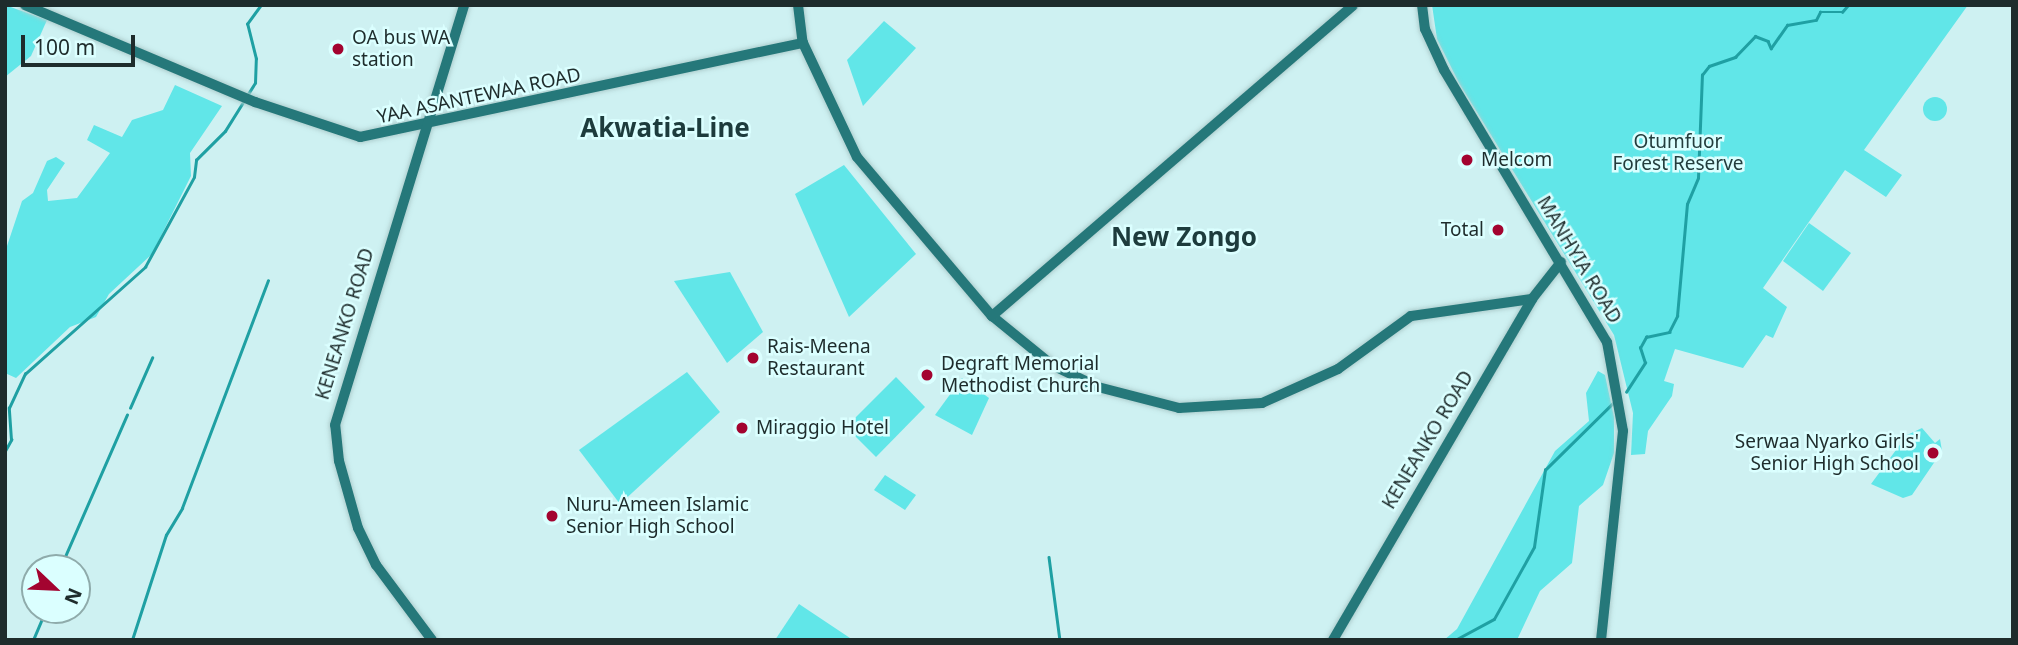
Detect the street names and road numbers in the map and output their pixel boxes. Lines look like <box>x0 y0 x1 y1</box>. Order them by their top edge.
street label: YAA ASANTEWAA ROAD <box>375 63 583 129</box>
street label: MANHYIA ROAD <box>1532 192 1626 328</box>
street label: KENEANKO ROAD <box>311 245 379 403</box>
street label: KENEANKO ROAD <box>1378 367 1478 513</box>

